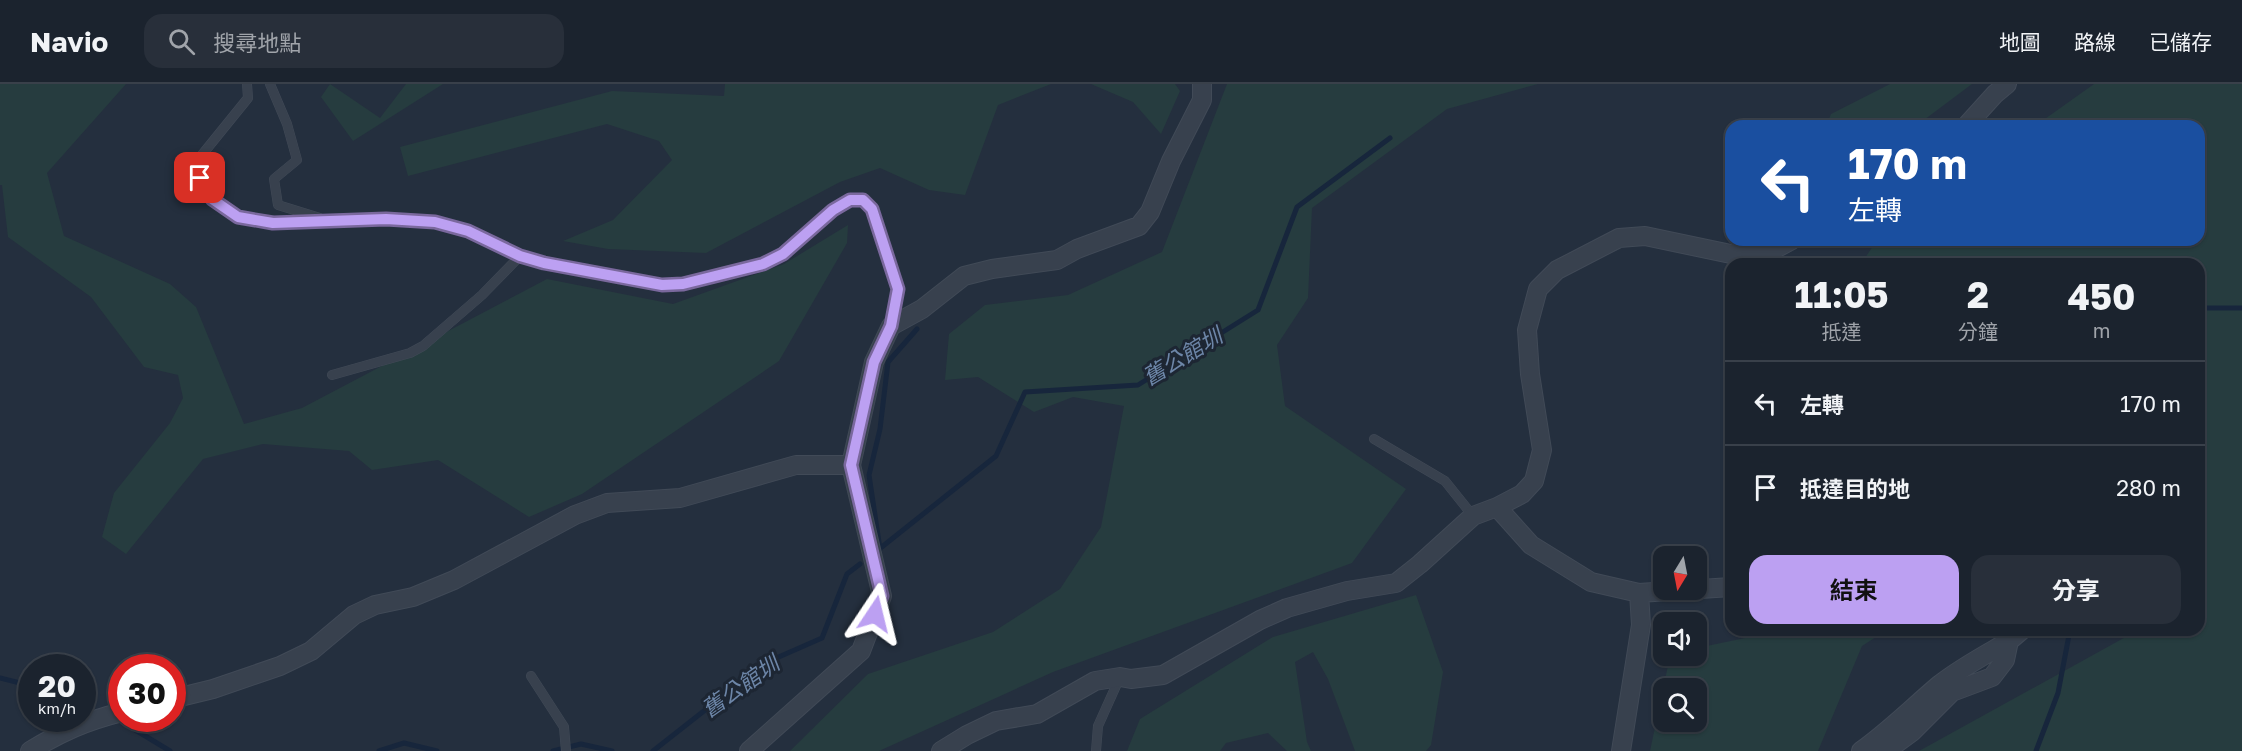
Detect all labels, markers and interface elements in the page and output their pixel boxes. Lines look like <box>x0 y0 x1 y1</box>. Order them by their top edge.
search box <box>144 14 564 68</box>
text: Navio <box>30 25 108 58</box>
icon: search <box>165 25 198 58</box>
text: 搜尋地點 <box>213 29 301 56</box>
text: 地圖 <box>1999 29 2041 55</box>
text: 路線 <box>2074 29 2116 55</box>
text: 已儲存 <box>2149 29 2212 55</box>
text: 170 m <box>1848 138 1967 188</box>
icon: left <box>1749 144 1827 222</box>
pin <box>174 152 225 203</box>
icon: arrive <box>183 161 216 194</box>
text: 左轉 <box>1848 194 1902 226</box>
text: 11:05 <box>1795 273 1889 316</box>
text: 2 <box>1967 273 1989 316</box>
text: 450 <box>2068 275 2135 318</box>
text: m <box>2093 318 2110 342</box>
text: 抵達 <box>1822 319 1862 343</box>
text: 分鐘 <box>1958 319 1998 343</box>
water label: 舊公館圳 <box>1137 320 1229 390</box>
icon: left <box>1749 387 1782 420</box>
text: 170 m <box>2120 390 2181 417</box>
text: 左轉 <box>1800 391 1844 418</box>
icon: arrive <box>1749 471 1782 504</box>
text: 280 m <box>2116 474 2181 501</box>
text: 抵達目的地 <box>1800 475 1910 502</box>
north arrow <box>1653 546 1707 600</box>
map controls <box>1653 546 1707 732</box>
button: 結束 <box>1749 555 1959 624</box>
button: 分享 <box>1971 555 2181 624</box>
position arrow <box>843 582 907 646</box>
button: sound <box>1653 612 1707 666</box>
water label: 舊公館圳 <box>696 648 786 722</box>
speed limit sign: 30 <box>108 654 186 732</box>
text: 20 <box>38 668 76 704</box>
button: search <box>1653 678 1707 732</box>
text: km/h <box>38 699 76 717</box>

